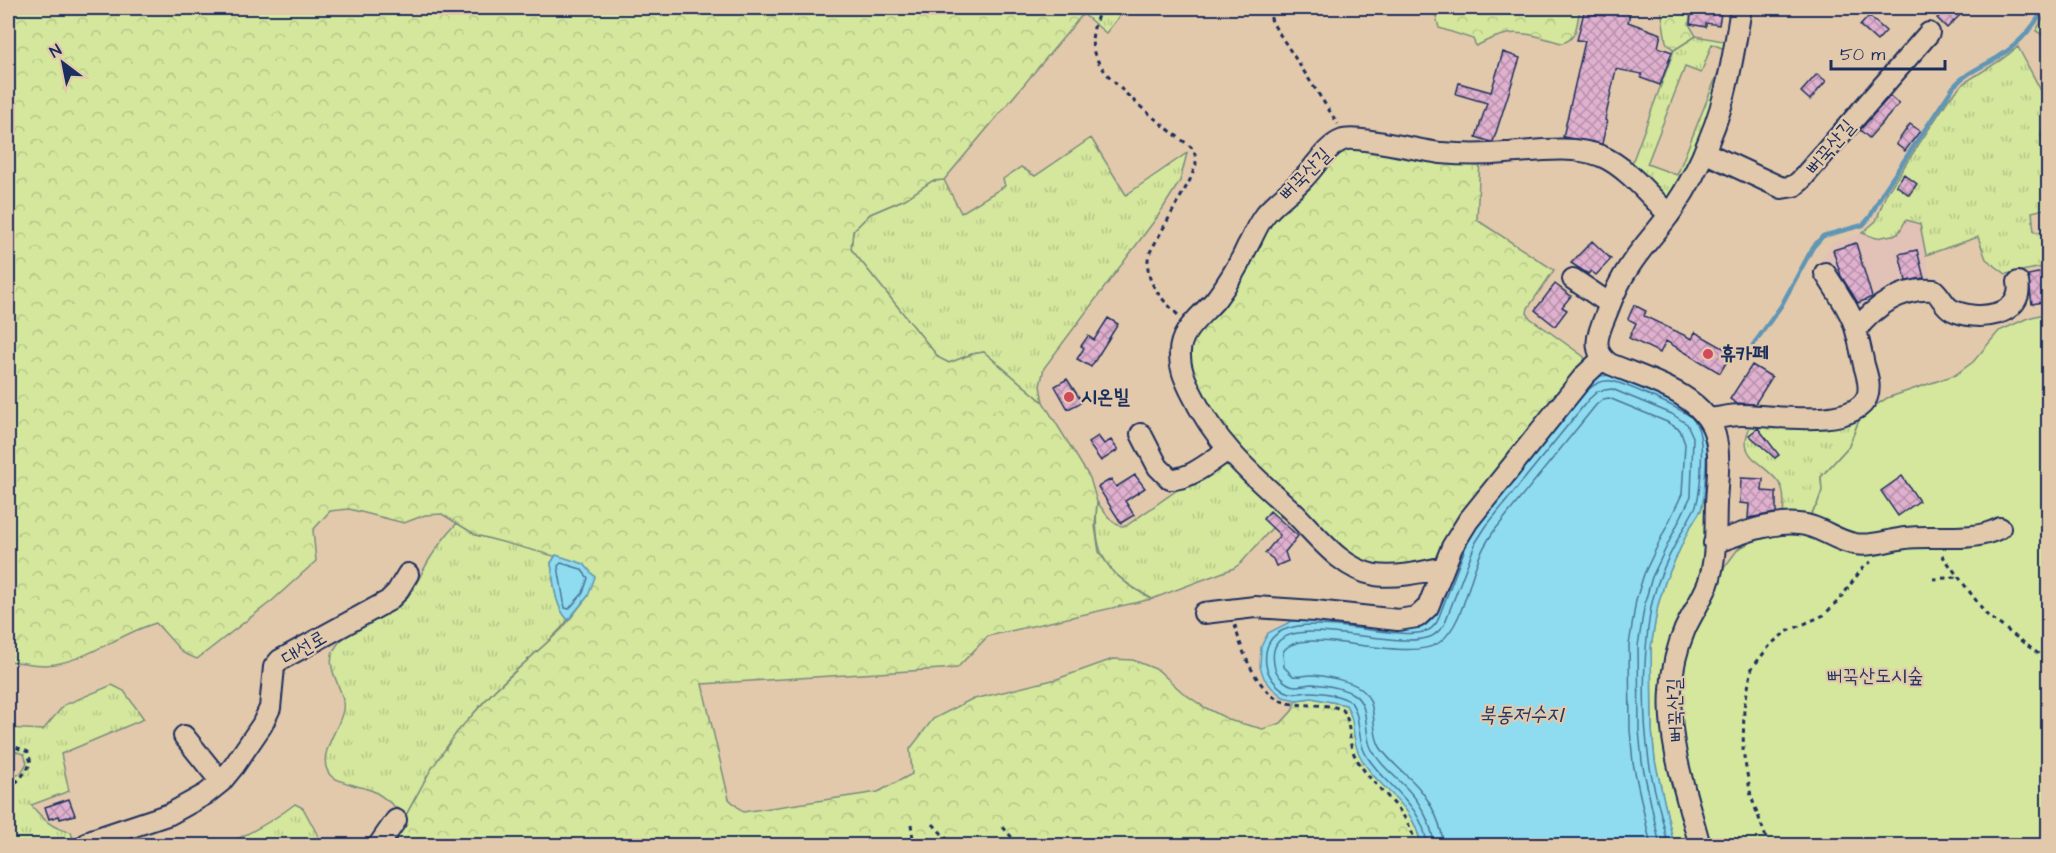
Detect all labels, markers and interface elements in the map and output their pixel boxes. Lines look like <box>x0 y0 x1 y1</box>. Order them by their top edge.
north arrow <box>33 33 93 93</box>
scale bar <box>1831 33 1945 71</box>
text: N <box>45 39 66 63</box>
text: 50 m <box>1840 42 1885 67</box>
street label: 뻐꾹산길 <box>1798 114 1862 180</box>
street label: 뻐꾹산길 <box>1272 141 1338 207</box>
place label: 휴카페 <box>1720 340 1768 368</box>
marker: 휴카페 <box>1701 347 1715 361</box>
place label: 시온빌 <box>1081 383 1130 411</box>
marker: 시온빌 <box>1062 390 1076 404</box>
street label: 대선로 <box>276 624 332 672</box>
park label: 뻐꾹산도시숲 <box>1827 662 1923 690</box>
street label: 뻐꾹산길 <box>1660 678 1690 742</box>
water label: 북동저수지 <box>1479 700 1565 729</box>

